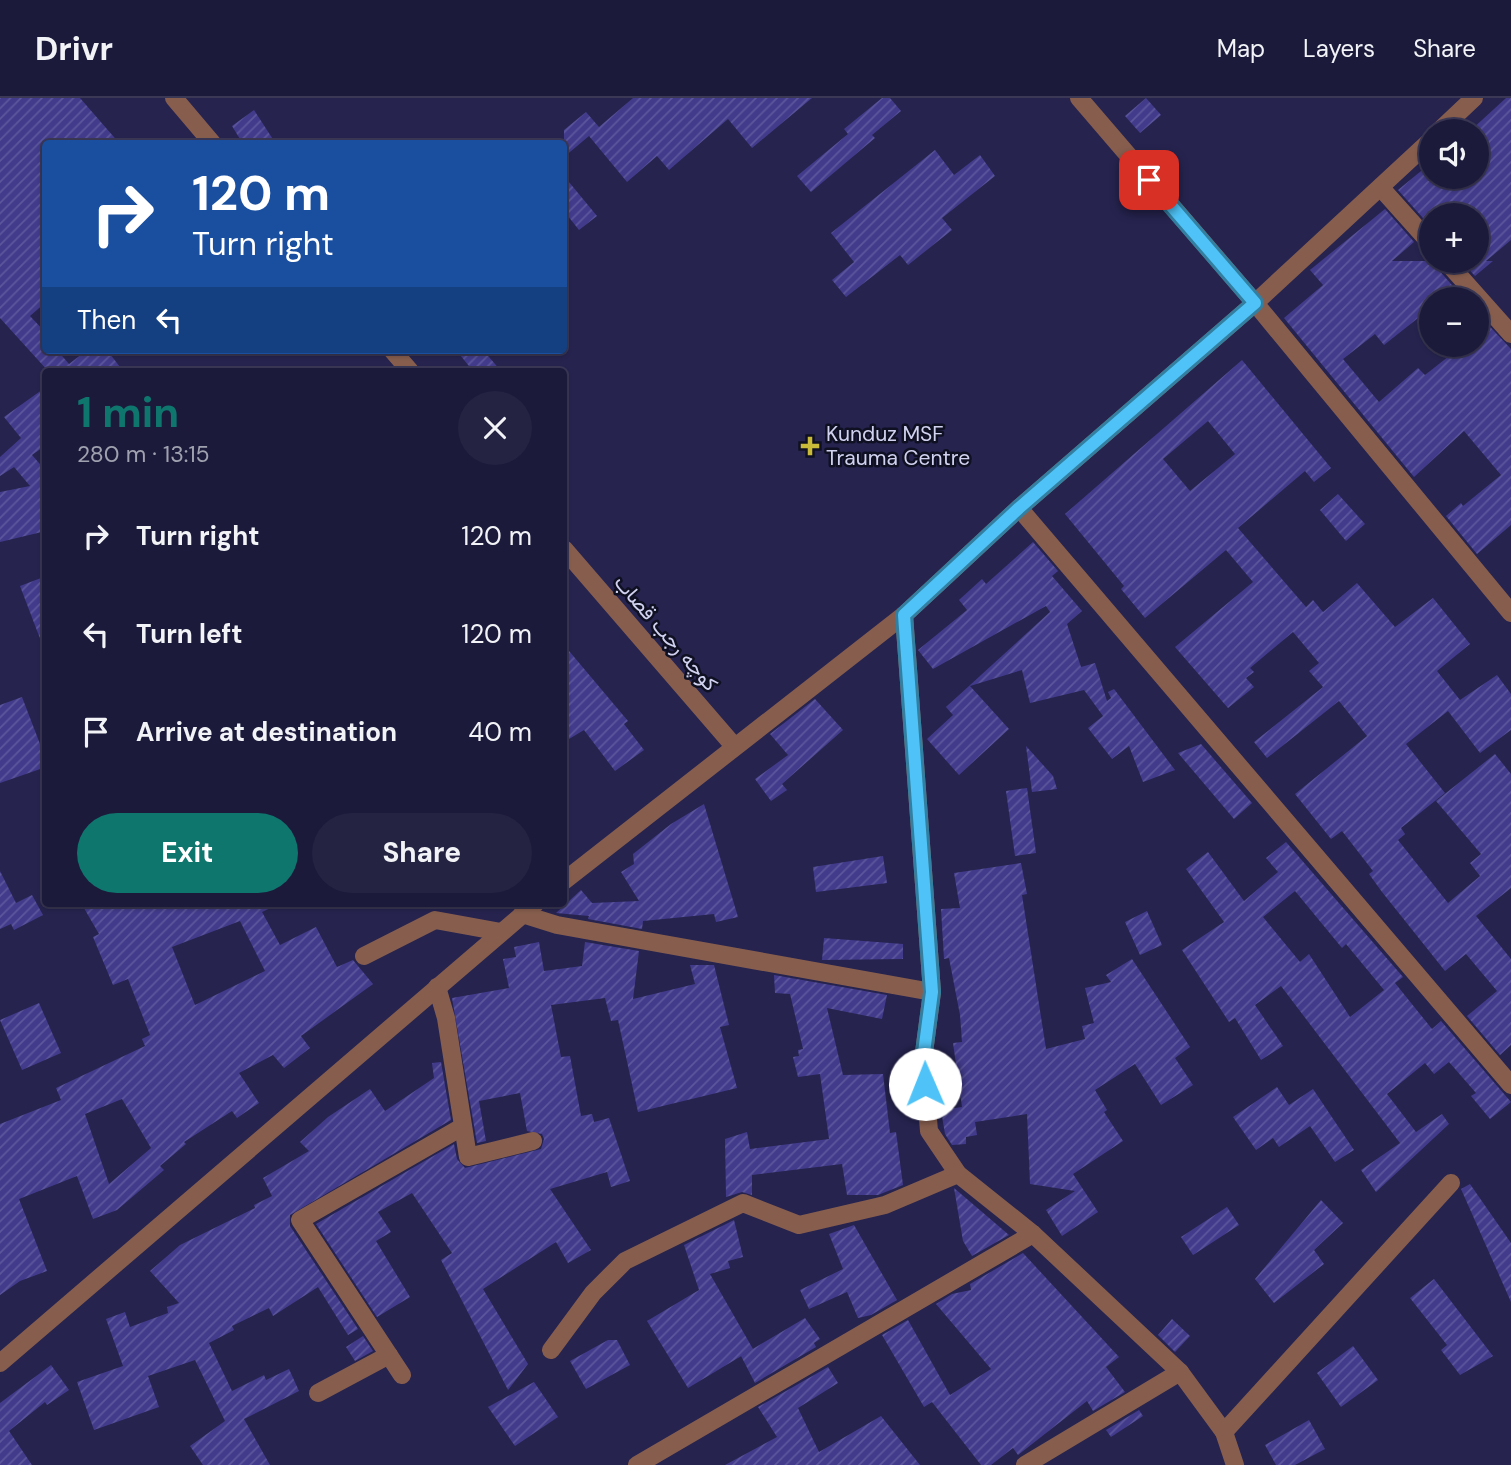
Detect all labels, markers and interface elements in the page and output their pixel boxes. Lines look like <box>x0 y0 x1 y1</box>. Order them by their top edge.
text: Drivr <box>35 27 113 70</box>
text: Map <box>1217 33 1265 64</box>
text: Layers <box>1303 33 1375 64</box>
text: Share <box>1413 33 1476 64</box>
map controls <box>1419 119 1489 357</box>
button: sound <box>1419 119 1489 189</box>
pin <box>1119 150 1179 210</box>
text: 120 m <box>192 161 330 225</box>
icon: arrive <box>1130 161 1168 199</box>
icon: right <box>77 168 168 259</box>
button: + <box>1419 203 1489 273</box>
text: Turn right <box>192 223 334 265</box>
button: − <box>1419 287 1489 357</box>
icon: left <box>150 301 188 339</box>
text: Then <box>77 303 136 337</box>
text: 1 min <box>77 385 179 440</box>
button: close <box>458 391 532 465</box>
place label: Kunduz MSF Trauma Centre <box>826 420 970 472</box>
marker: Kunduz MSF Trauma Centre <box>800 436 820 456</box>
text: 280 m · 13:15 <box>77 439 210 469</box>
icon: right <box>77 517 115 555</box>
text: Turn right <box>136 519 260 553</box>
text: 120 m <box>461 519 532 553</box>
street label: کوچه رجب قصاب <box>608 569 724 697</box>
icon: left <box>77 615 115 653</box>
text: Turn left <box>136 617 243 651</box>
text: 120 m <box>461 617 532 651</box>
icon: arrive <box>77 713 115 751</box>
text: Arrive at destination <box>136 715 397 749</box>
text: 40 m <box>468 715 532 749</box>
button: Exit <box>77 813 298 893</box>
button: Share <box>312 813 532 893</box>
position arrow <box>888 1047 962 1121</box>

